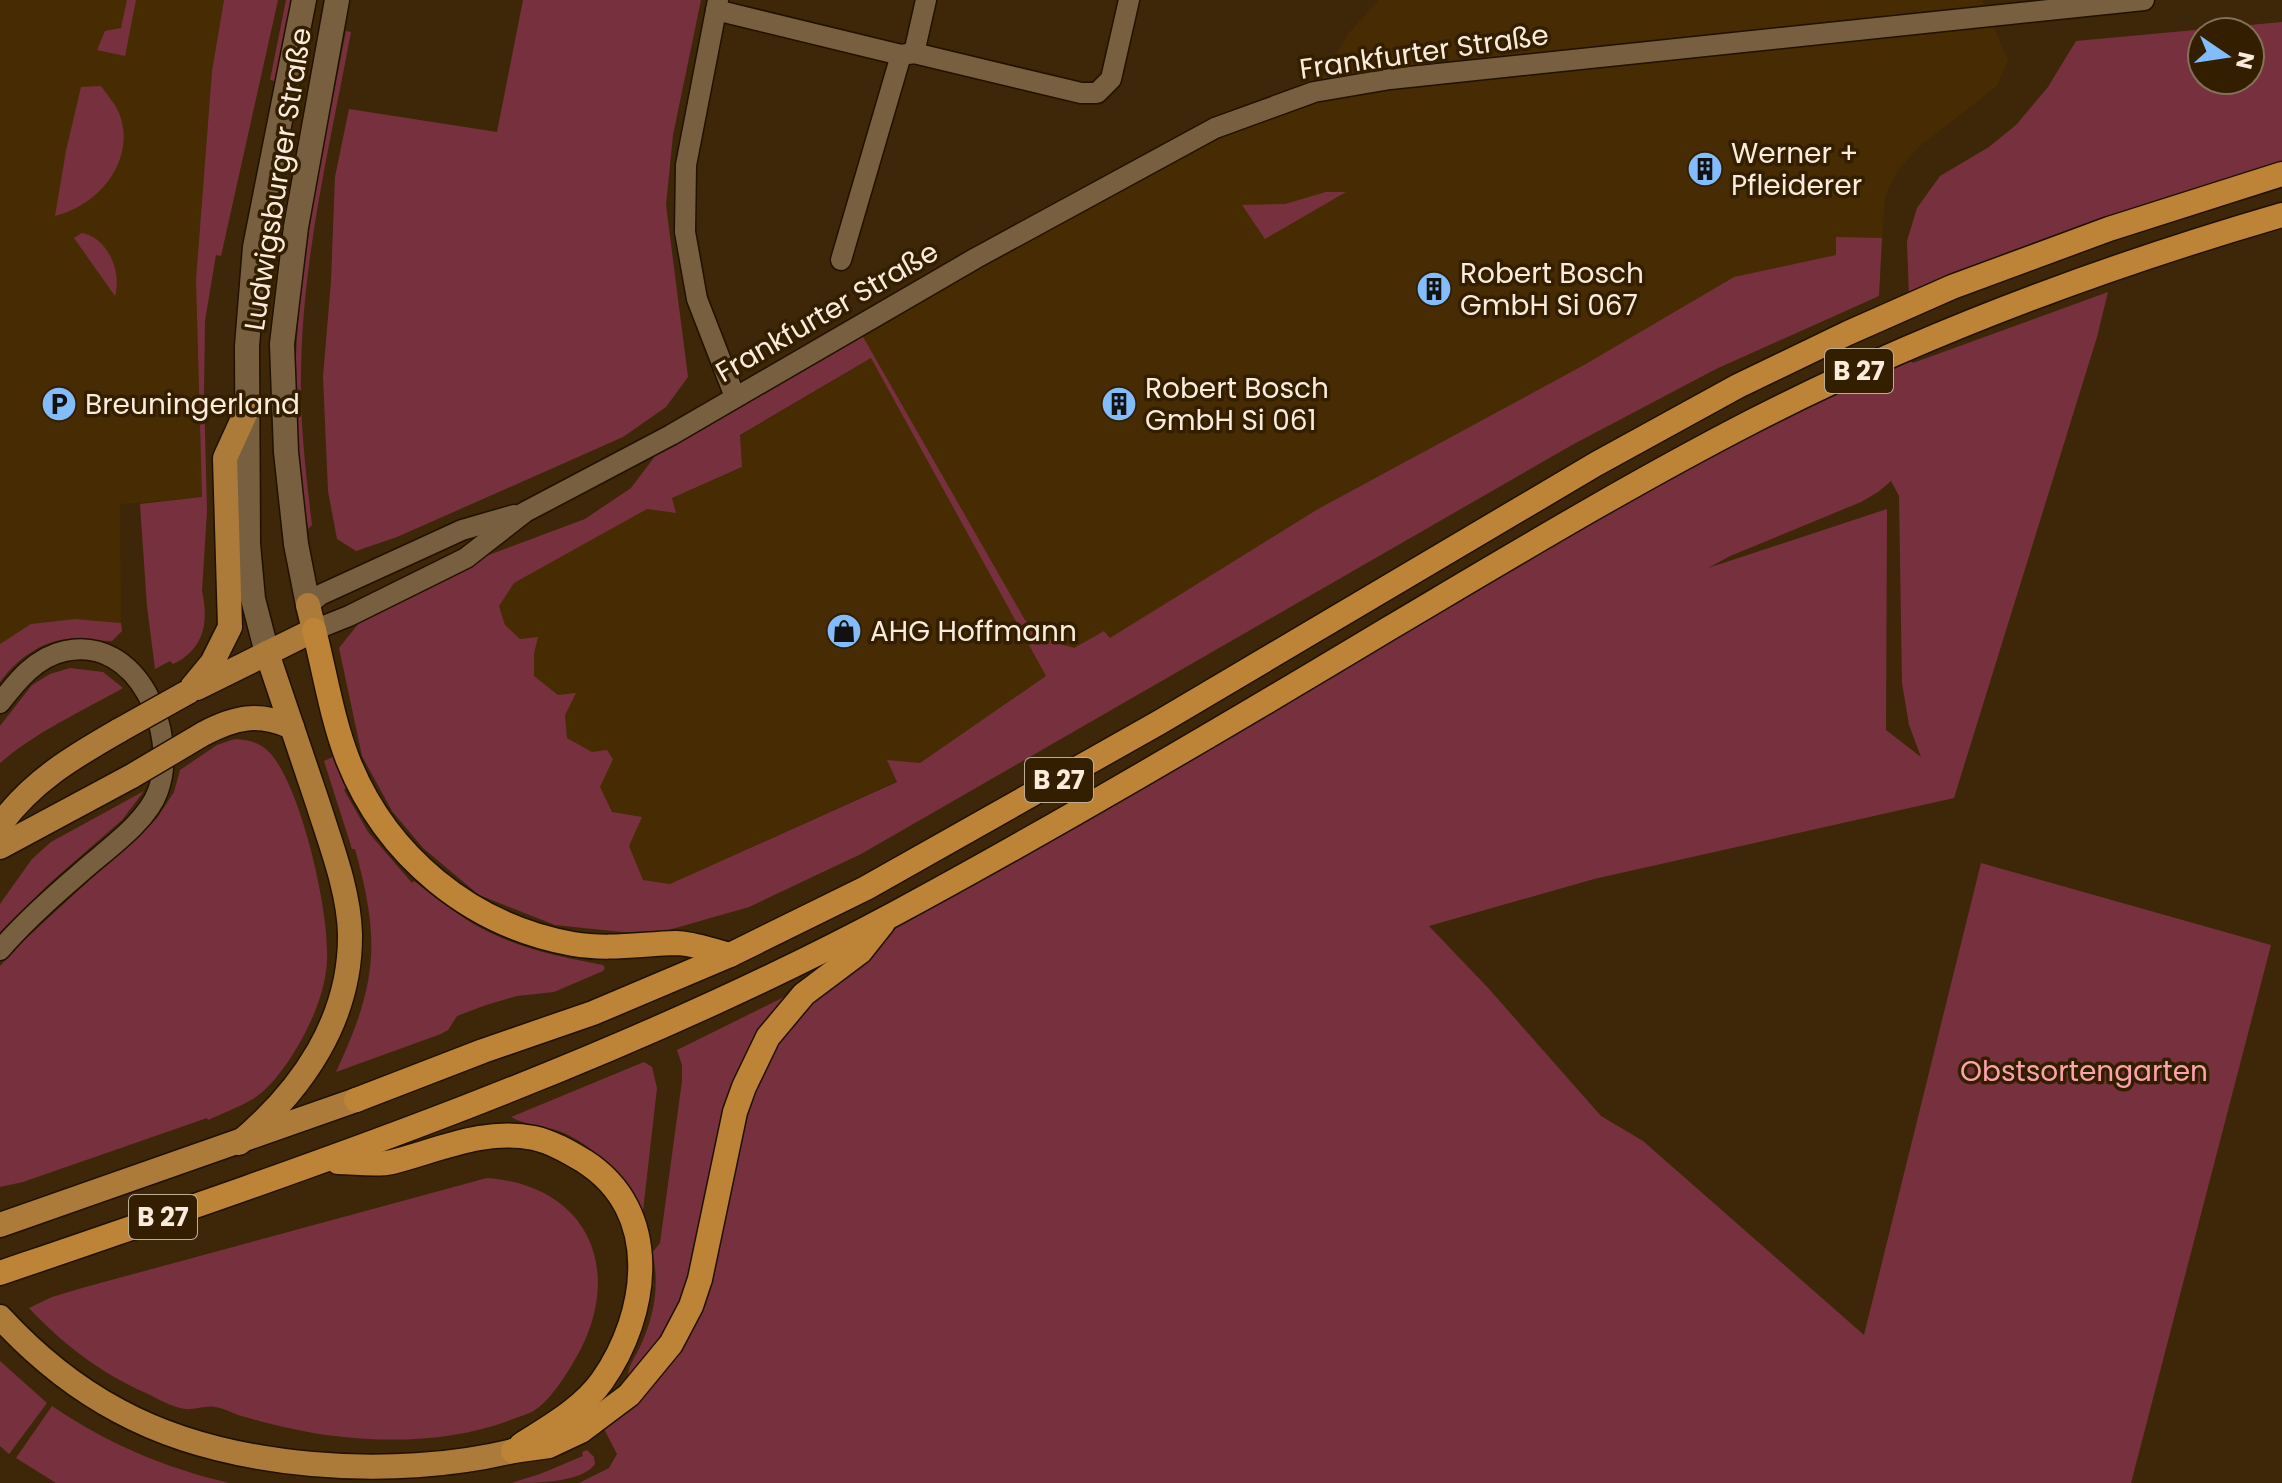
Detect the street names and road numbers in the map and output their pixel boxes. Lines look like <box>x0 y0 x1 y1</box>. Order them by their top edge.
street label: Frankfurter Straße <box>1297 15 1551 89</box>
street label: Ludwigsburger Straße <box>235 25 321 333</box>
street label: Frankfurter Straße <box>708 232 946 392</box>
road number: B 27 <box>1825 349 1893 393</box>
road number: B 27 <box>1025 758 1093 802</box>
road number: B 27 <box>129 1195 197 1239</box>

